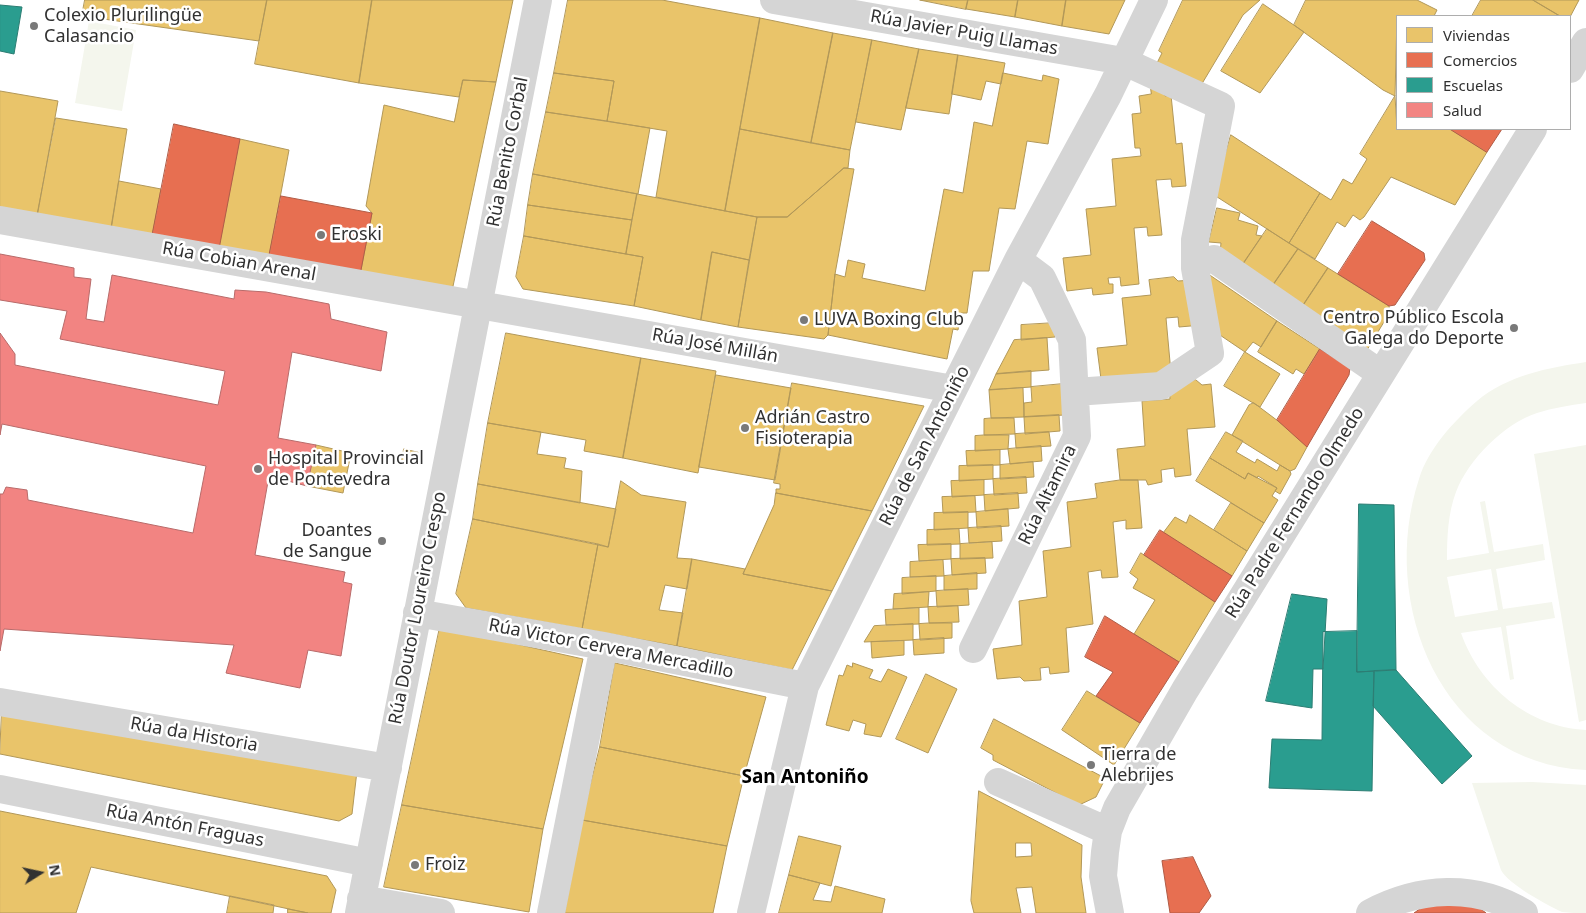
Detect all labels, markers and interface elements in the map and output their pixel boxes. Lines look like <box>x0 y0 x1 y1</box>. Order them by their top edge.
place label: Colexio Plurilingüe Calasancio <box>44 5 202 48</box>
street label: Rúa Javier Puig Llamas <box>868 6 1060 60</box>
legend <box>1396 15 1571 130</box>
marker: Colexio Plurilingüe Calasancio <box>28 20 40 32</box>
text: Viviendas <box>1443 25 1510 45</box>
text: Comercios <box>1443 50 1517 70</box>
street label: Rúa Benito Corbal <box>483 75 533 229</box>
text: Escuelas <box>1443 75 1503 95</box>
text: Salud <box>1443 100 1482 120</box>
place label: Eroski <box>331 224 382 246</box>
marker: Eroski <box>315 229 327 241</box>
street label: Rúa Cobian Arenal <box>161 238 317 286</box>
place label: Centro Público Escola Galega do Deporte <box>1323 307 1504 350</box>
place label: LUVA Boxing Club <box>814 309 964 331</box>
marker: LUVA Boxing Club <box>798 314 810 326</box>
marker: Centro Público Escola Galega do Deporte <box>1508 322 1520 334</box>
street label: Rúa José Millán <box>650 324 780 368</box>
street label: Rúa de San Antoniño <box>875 362 975 530</box>
street label: Rúa Padre Fernando Olmedo <box>1221 404 1369 622</box>
place label: Adrián Castro Fisioterapia <box>755 407 870 449</box>
marker: Adrián Castro Fisioterapia <box>739 422 751 434</box>
street label: Rúa Altamira <box>1015 442 1081 548</box>
place label: Hospital Provincial de Pontevedra <box>268 448 424 490</box>
marker: Hospital Provincial de Pontevedra <box>252 463 264 475</box>
street label: Rúa Doutor Loureiro Crespo <box>385 490 451 726</box>
place label: Doantes de Sangue <box>283 520 372 562</box>
marker: Doantes de Sangue <box>376 535 388 547</box>
street label: Rúa Victor Cervera Mercadillo <box>487 615 735 683</box>
street label: Rúa da Historia <box>129 713 259 757</box>
place label: Tierra de Alebrijes <box>1101 744 1176 786</box>
marker: Tierra de Alebrijes <box>1085 759 1097 771</box>
district label: San Antoniño <box>741 767 869 789</box>
street label: Rúa Antón Fraguas <box>104 800 266 852</box>
north arrow <box>15 848 65 898</box>
place label: Froiz <box>425 854 465 876</box>
marker: Froiz <box>409 859 421 871</box>
text: N <box>45 863 66 878</box>

